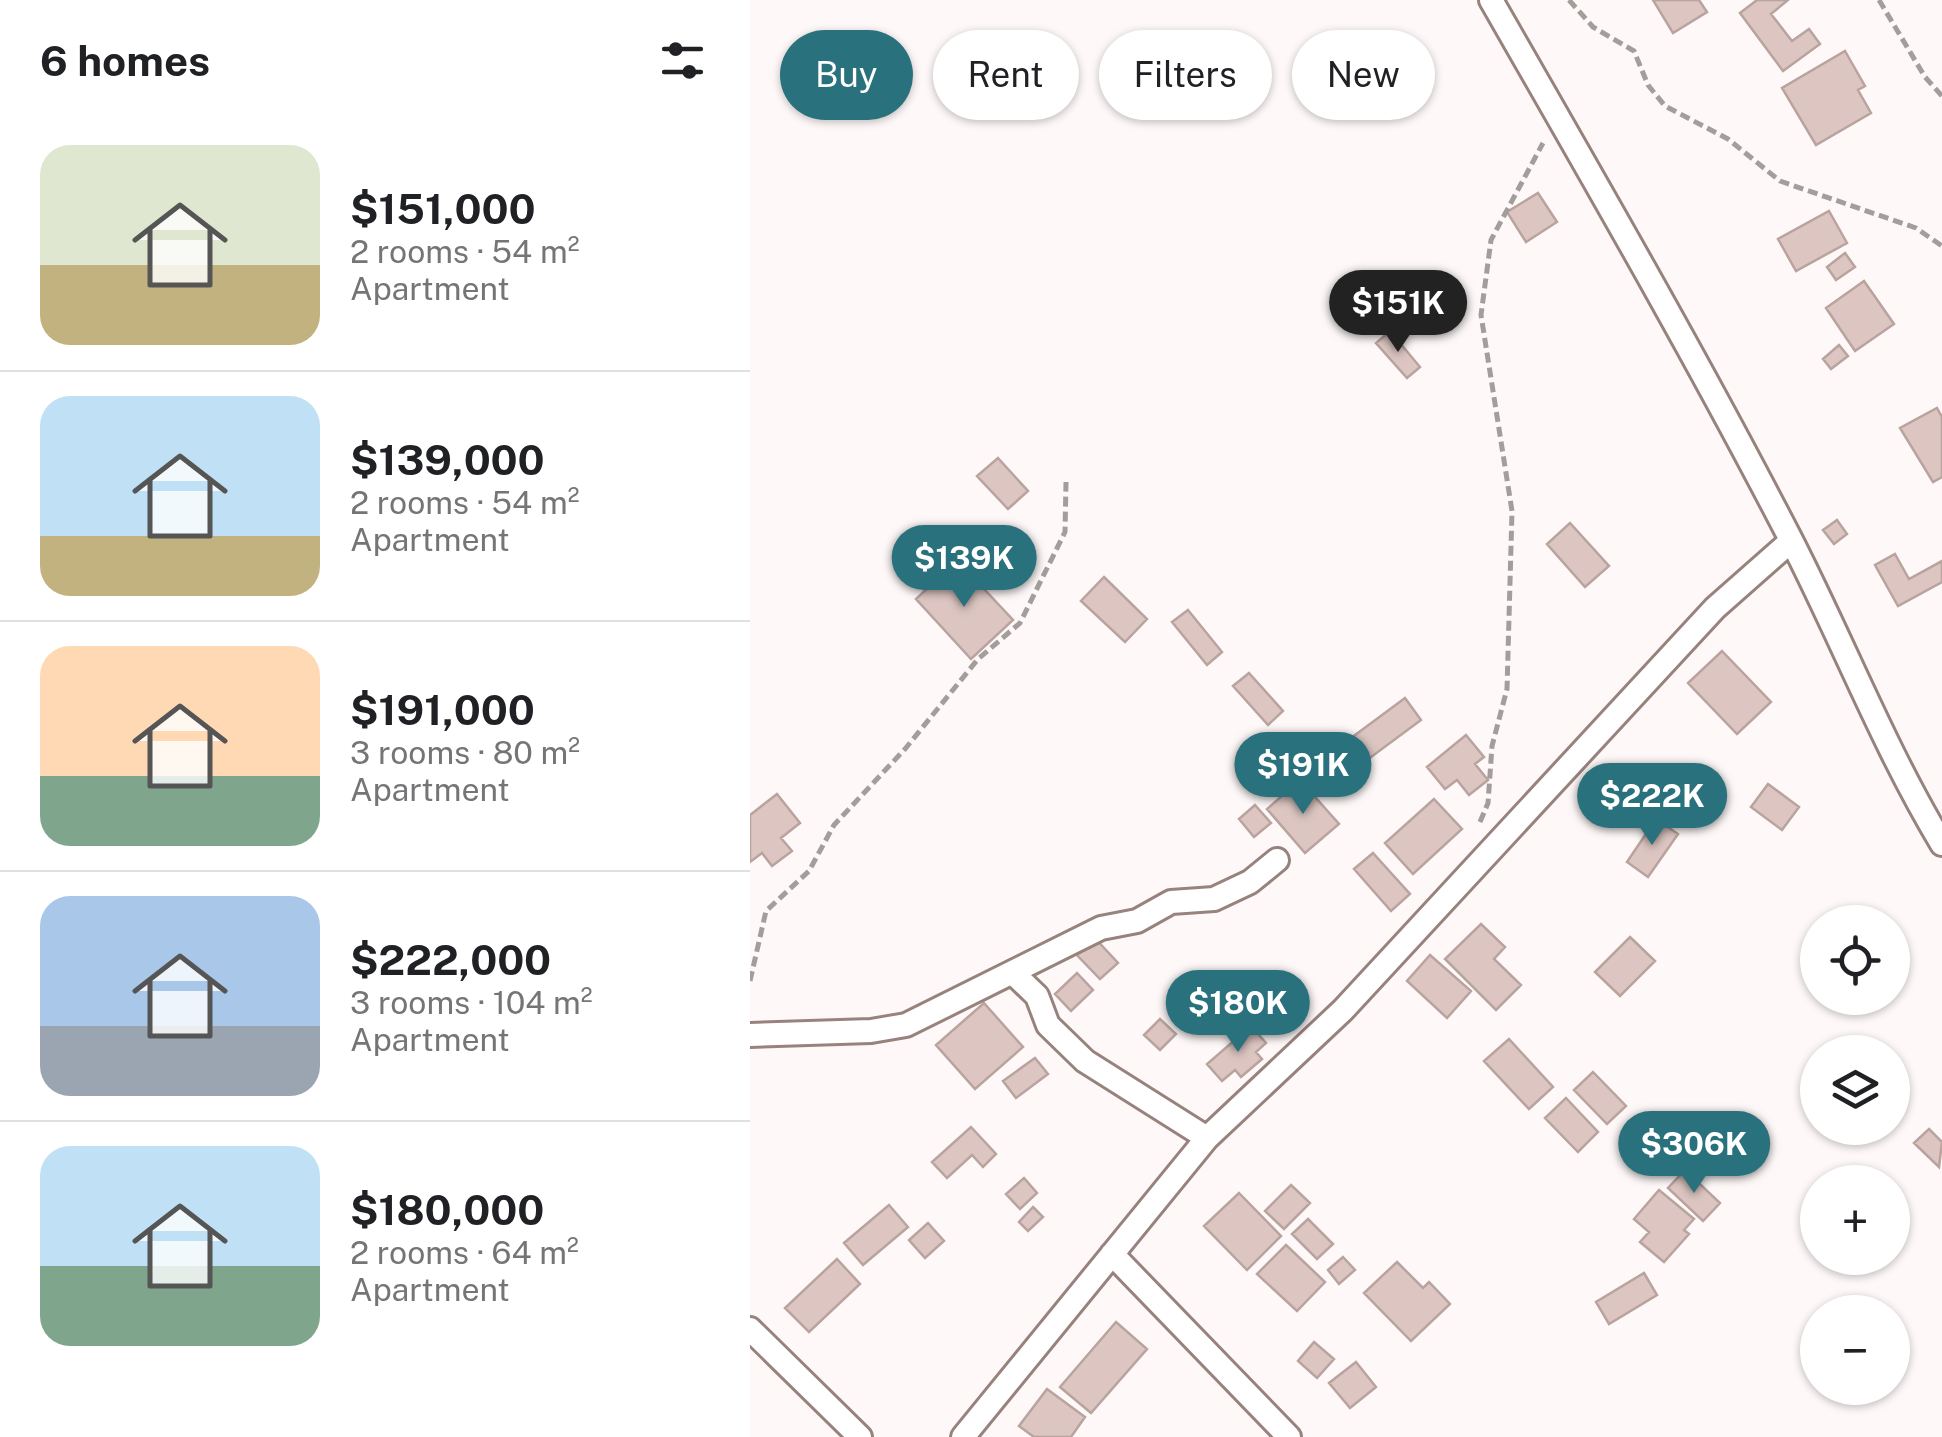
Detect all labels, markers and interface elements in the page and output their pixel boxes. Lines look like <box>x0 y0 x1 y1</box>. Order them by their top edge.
chip: Buy <box>780 30 913 120</box>
chip: Rent <box>933 30 1079 120</box>
chip: Filters <box>1099 30 1272 120</box>
chip: New <box>1292 30 1435 120</box>
icon: filters <box>655 33 710 88</box>
text: 6 homes <box>40 36 210 85</box>
text: $151,000 <box>350 184 535 233</box>
icon: home <box>120 185 240 305</box>
text: 2 rooms · 54 m² <box>350 233 579 270</box>
text: Apartment <box>350 270 510 307</box>
pin: $151K <box>1328 270 1468 355</box>
text: $151K <box>1351 284 1445 321</box>
text: $139,000 <box>350 435 545 484</box>
icon: home <box>120 436 240 556</box>
text: 2 rooms · 54 m² <box>350 484 579 521</box>
text: Apartment <box>350 521 510 558</box>
pin: $139K <box>894 525 1034 610</box>
text: $139K <box>914 539 1014 576</box>
text: $191,000 <box>350 685 535 734</box>
icon: home <box>120 686 240 806</box>
pin: $191K <box>1233 732 1373 817</box>
text: 3 rooms · 80 m² <box>350 734 580 771</box>
text: $191K <box>1256 746 1350 783</box>
pin: $222K <box>1582 763 1722 848</box>
text: Apartment <box>350 771 510 808</box>
text: $222K <box>1599 777 1705 814</box>
map controls <box>1800 905 1910 1405</box>
button: locate <box>1800 905 1910 1015</box>
text: $222,000 <box>350 935 551 984</box>
icon: home <box>120 936 240 1056</box>
pin: $180K <box>1168 970 1308 1055</box>
text: 3 rooms · 104 m² <box>350 984 593 1021</box>
text: $180K <box>1188 984 1288 1021</box>
text: Apartment <box>350 1021 510 1058</box>
button: layers <box>1800 1035 1910 1145</box>
pin: $306K <box>1624 1111 1764 1196</box>
text: $306K <box>1640 1125 1748 1162</box>
button: + <box>1800 1165 1910 1275</box>
text: $180,000 <box>350 1185 544 1234</box>
icon: home <box>120 1186 240 1306</box>
text: 2 rooms · 64 m² <box>350 1234 579 1271</box>
text: Apartment <box>350 1271 510 1308</box>
button: − <box>1800 1295 1910 1405</box>

